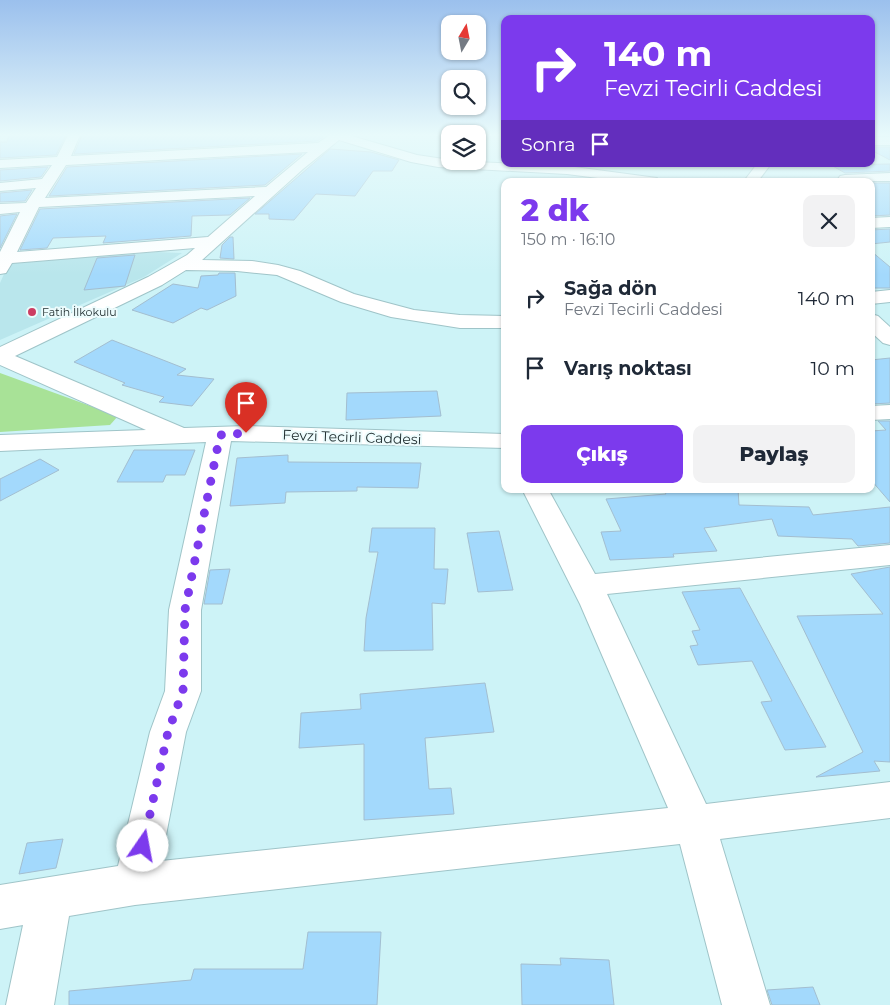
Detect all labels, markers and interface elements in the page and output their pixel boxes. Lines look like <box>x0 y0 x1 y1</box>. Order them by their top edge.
north arrow <box>441 15 486 60</box>
map controls <box>441 15 486 170</box>
text: 140 m <box>604 32 712 75</box>
icon: right <box>521 35 586 100</box>
button: search <box>441 70 486 115</box>
text: Fevzi Tecirli Caddesi <box>604 75 823 102</box>
button: layers <box>441 125 486 170</box>
icon: arrive <box>586 130 614 158</box>
text: Sonra <box>521 133 576 156</box>
text: 2 dk <box>521 192 589 229</box>
button: close <box>803 195 855 247</box>
text: 150 m · 16:10 <box>521 230 615 249</box>
text: Sağa dön <box>564 277 657 300</box>
icon: right <box>521 284 549 312</box>
text: 140 m <box>798 287 855 310</box>
text: Fevzi Tecirli Caddesi <box>564 300 723 319</box>
place label: Fatih İlkokulu <box>42 305 117 319</box>
marker: Fatih İlkokulu <box>26 306 38 318</box>
icon: arrive <box>521 354 549 382</box>
text: Varış noktası <box>564 357 692 380</box>
text: 10 m <box>810 357 855 380</box>
pin <box>225 382 267 433</box>
icon: arrive <box>232 389 260 417</box>
button: Çıkış <box>521 425 683 483</box>
button: Paylaş <box>693 425 855 483</box>
street label: Fevzi Tecirli Caddesi <box>282 426 422 448</box>
position arrow <box>116 819 168 871</box>

